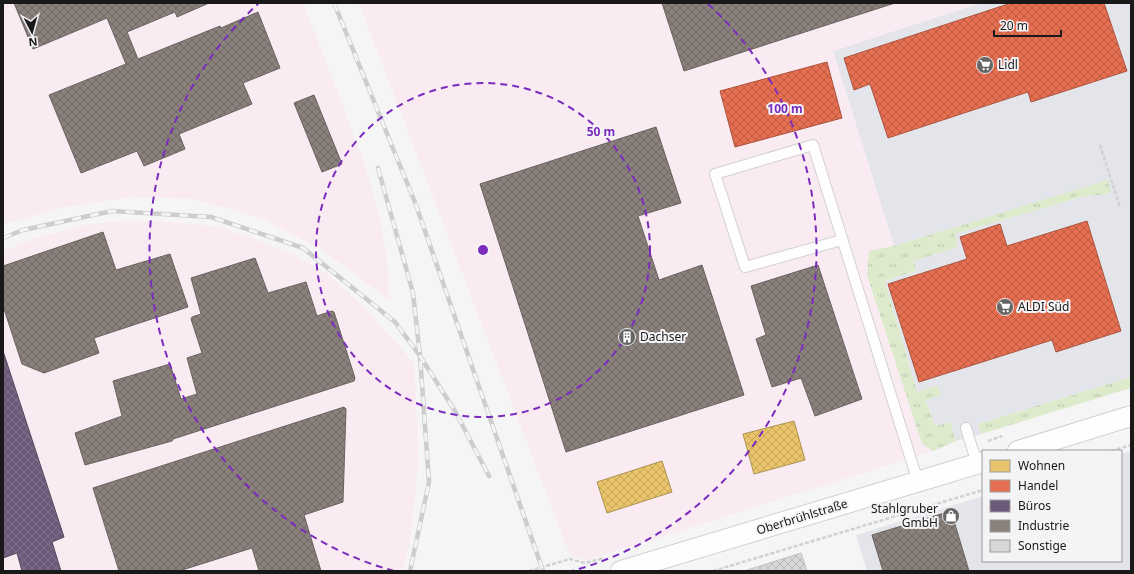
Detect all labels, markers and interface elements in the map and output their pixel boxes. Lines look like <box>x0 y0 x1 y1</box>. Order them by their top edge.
north arrow <box>12 12 52 52</box>
scale bar <box>994 12 1061 38</box>
text: 20 m <box>1000 17 1028 34</box>
text: N <box>28 35 38 50</box>
supermarket icon: Lidl <box>975 55 995 75</box>
place label: Lidl <box>998 56 1018 73</box>
text: 100 m <box>767 100 803 117</box>
text: 50 m <box>587 123 615 140</box>
centre of rings <box>476 243 490 257</box>
supermarket icon: ALDI Süd <box>995 297 1015 317</box>
place label: ALDI Süd <box>1018 298 1069 315</box>
building icon: Dachser <box>617 327 637 347</box>
place label: Dachser <box>640 328 686 345</box>
legend <box>982 450 1122 562</box>
text: Wohnen <box>1018 457 1065 474</box>
text: Handel <box>1018 477 1058 494</box>
street label: Oberbrühlstraße <box>754 494 850 538</box>
text: Büros <box>1018 497 1051 514</box>
place label: Stahlgruber GmbH <box>871 500 938 531</box>
shop icon: Stahlgruber GmbH <box>941 506 961 526</box>
text: Industrie <box>1018 517 1069 534</box>
text: Sonstige <box>1018 537 1067 554</box>

